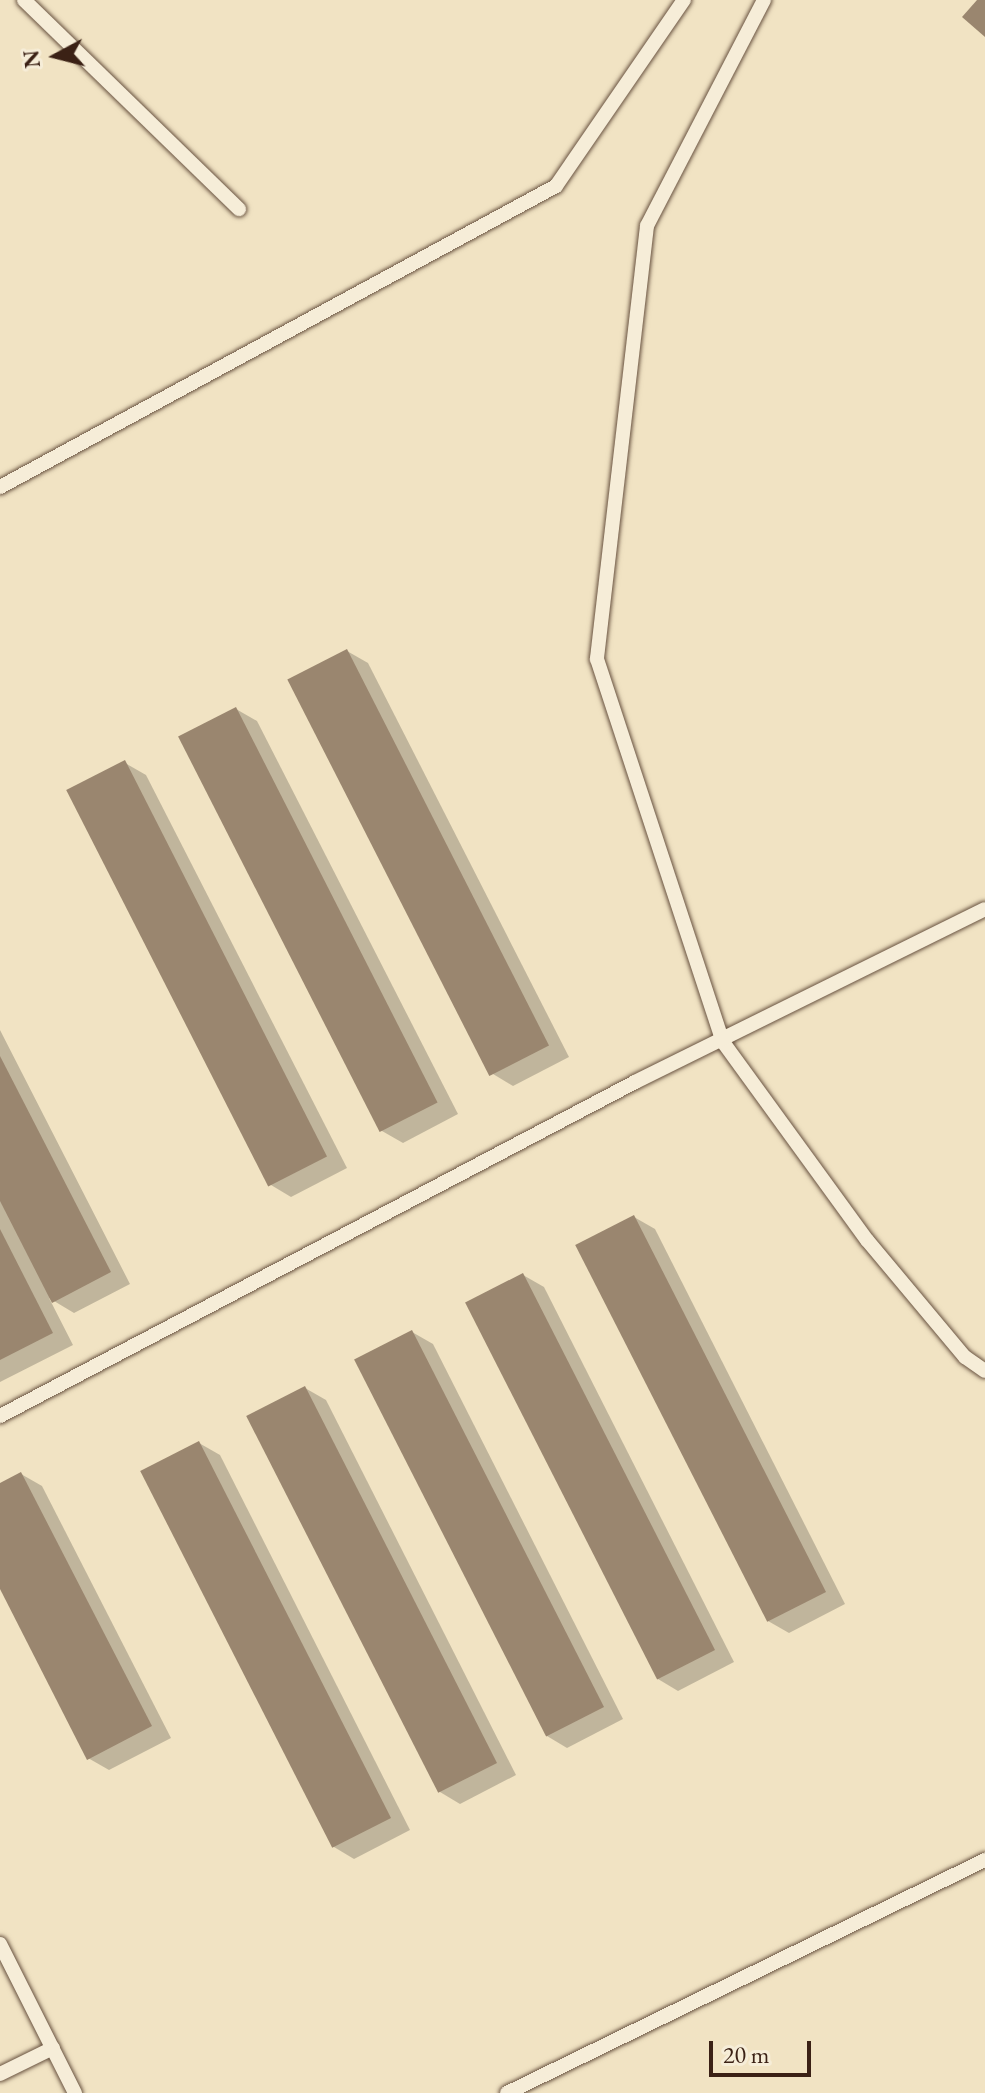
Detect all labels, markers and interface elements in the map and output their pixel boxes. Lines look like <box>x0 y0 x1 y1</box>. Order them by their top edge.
north arrow <box>16 16 96 96</box>
text: N <box>16 48 47 70</box>
scale bar <box>713 2025 815 2075</box>
text: 20 m <box>723 2039 770 2070</box>

